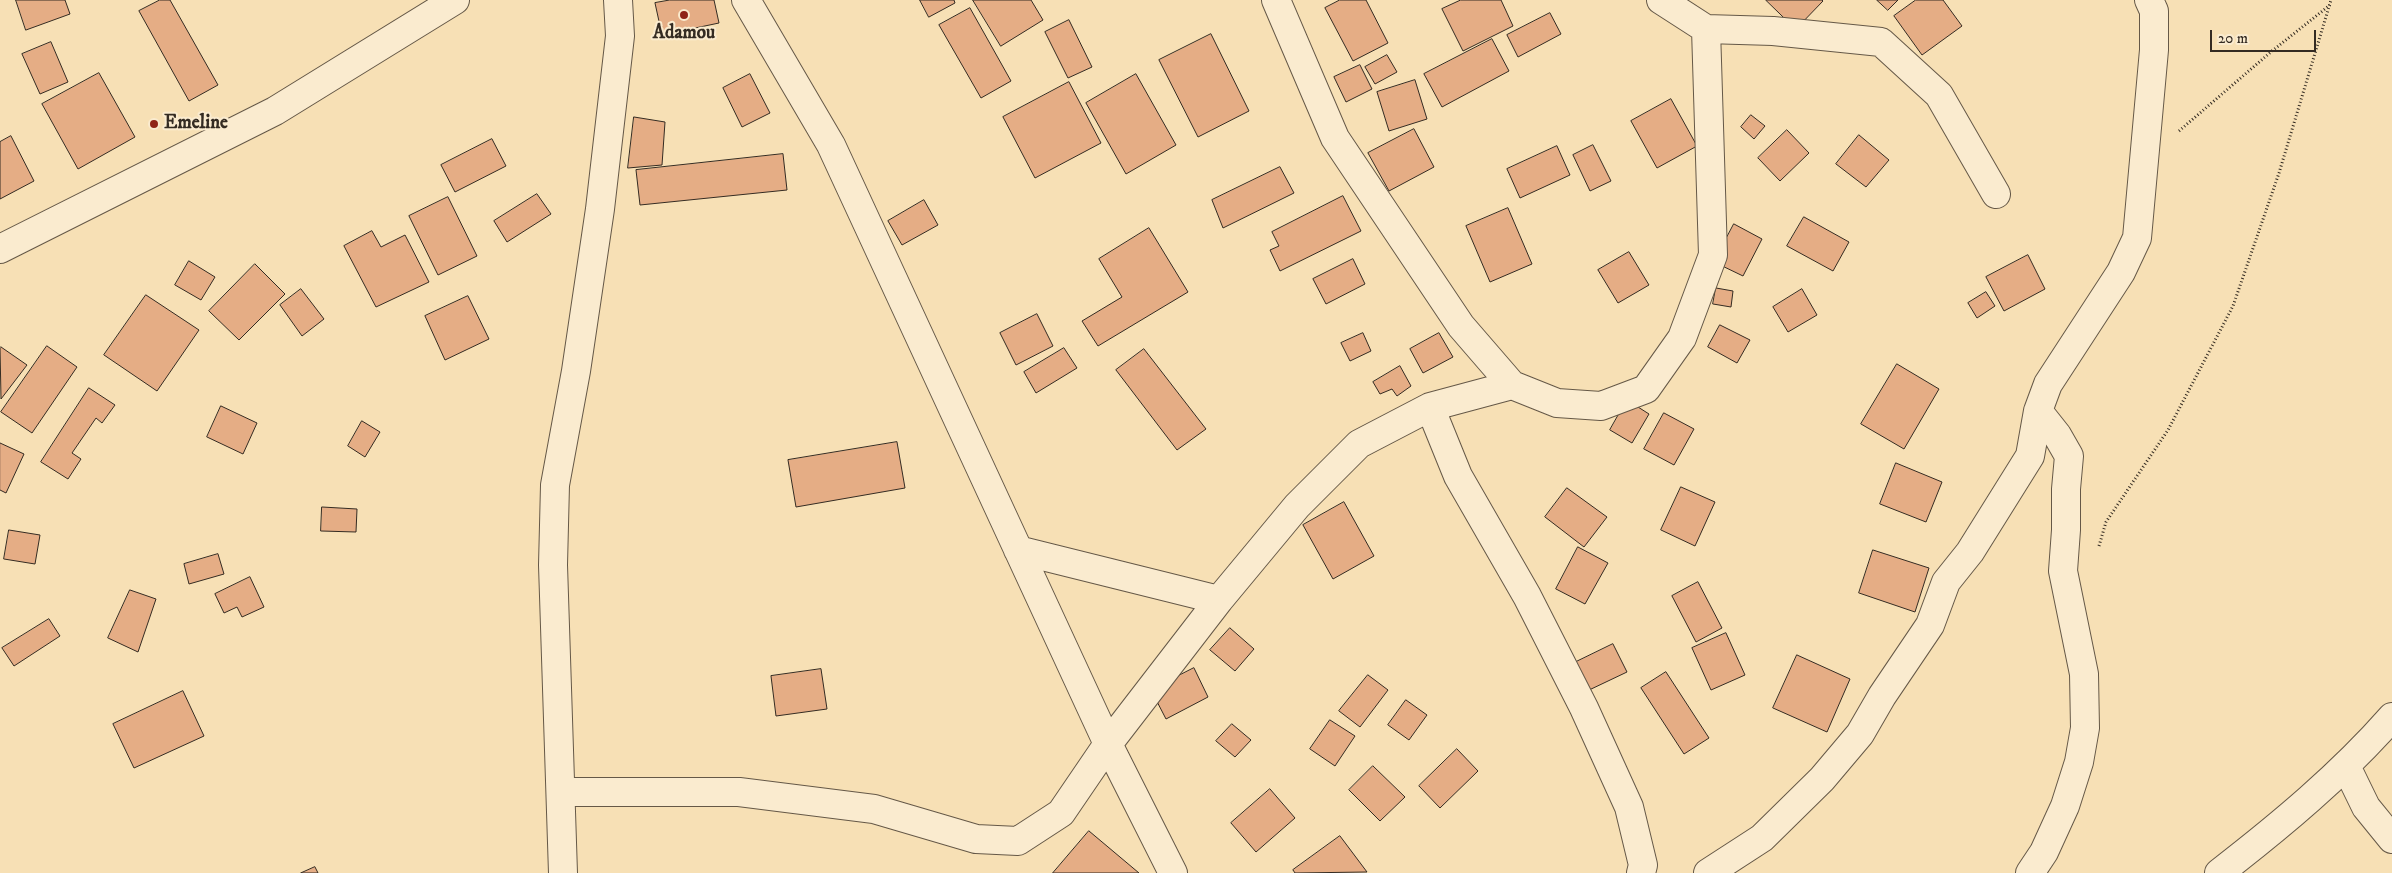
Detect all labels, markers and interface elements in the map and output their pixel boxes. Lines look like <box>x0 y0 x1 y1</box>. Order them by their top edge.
marker: Adamou <box>678 9 690 21</box>
scale bar <box>2212 20 2318 52</box>
place label: Adamou <box>653 23 715 45</box>
text: 20 m <box>2218 29 2248 48</box>
place label: Emeline <box>164 113 228 135</box>
marker: Emeline <box>148 118 160 130</box>

